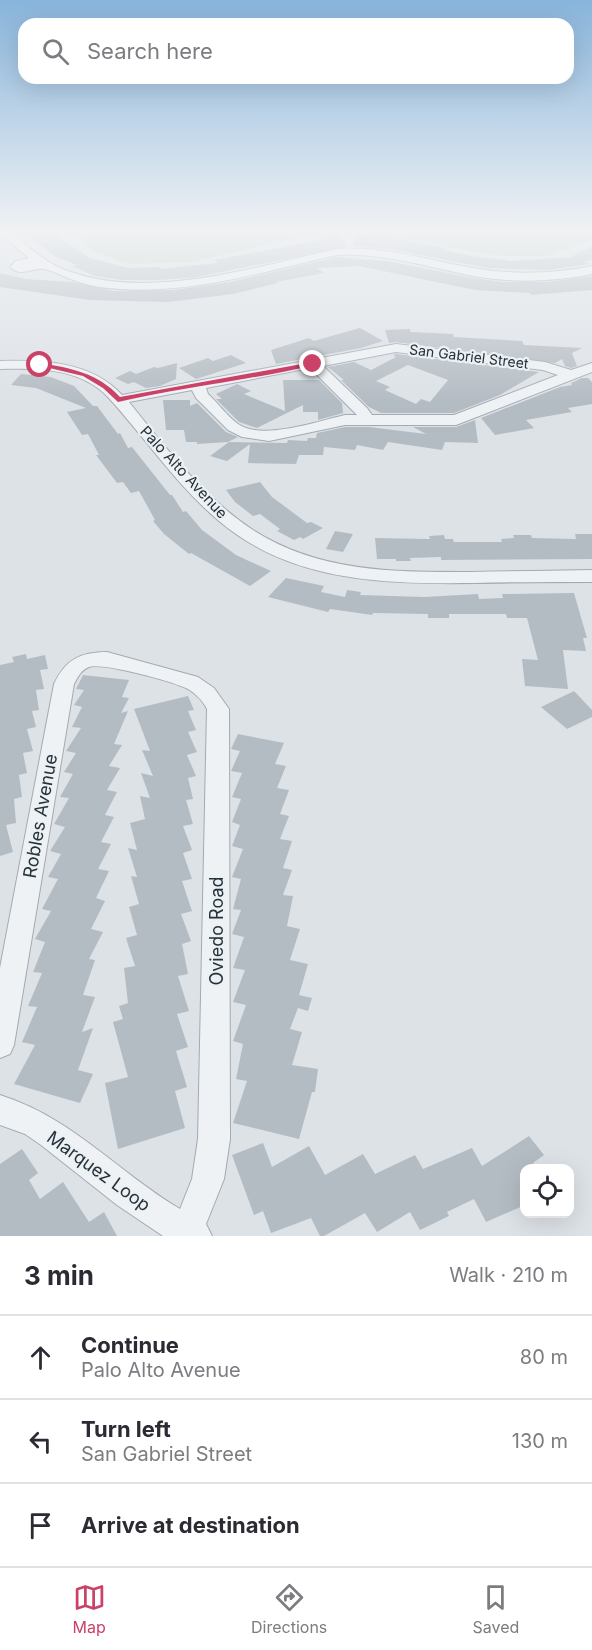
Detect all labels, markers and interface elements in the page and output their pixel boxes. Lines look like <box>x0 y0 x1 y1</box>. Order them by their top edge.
search box <box>18 18 574 84</box>
icon: search <box>39 35 72 68</box>
text: Search here <box>87 38 213 64</box>
street label: San Gabriel Street <box>409 340 530 372</box>
route end <box>299 350 325 376</box>
route start <box>26 351 52 377</box>
street label: Palo Alto Avenue <box>136 422 232 522</box>
street label: Robles Avenue <box>19 752 61 880</box>
street label: Oviedo Road <box>206 876 227 986</box>
street label: Marquez Loop <box>43 1126 155 1216</box>
map controls <box>520 1164 574 1218</box>
button: locate <box>520 1164 574 1218</box>
text: 3 min <box>24 1260 94 1291</box>
text: Walk · 210 m <box>449 1263 568 1287</box>
text: Continue <box>81 1332 179 1358</box>
icon: ahead <box>24 1341 57 1374</box>
text: 80 m <box>520 1345 568 1369</box>
text: Palo Alto Avenue <box>81 1358 241 1382</box>
text: Turn left <box>81 1416 171 1442</box>
icon: left <box>24 1425 57 1458</box>
text: 130 m <box>512 1429 568 1453</box>
text: San Gabriel Street <box>81 1442 252 1466</box>
icon: arrive <box>24 1509 57 1542</box>
text: Arrive at destination <box>81 1512 300 1538</box>
tab: Map <box>73 1581 106 1637</box>
tab: Directions <box>251 1581 327 1637</box>
tab: Saved <box>473 1581 519 1637</box>

